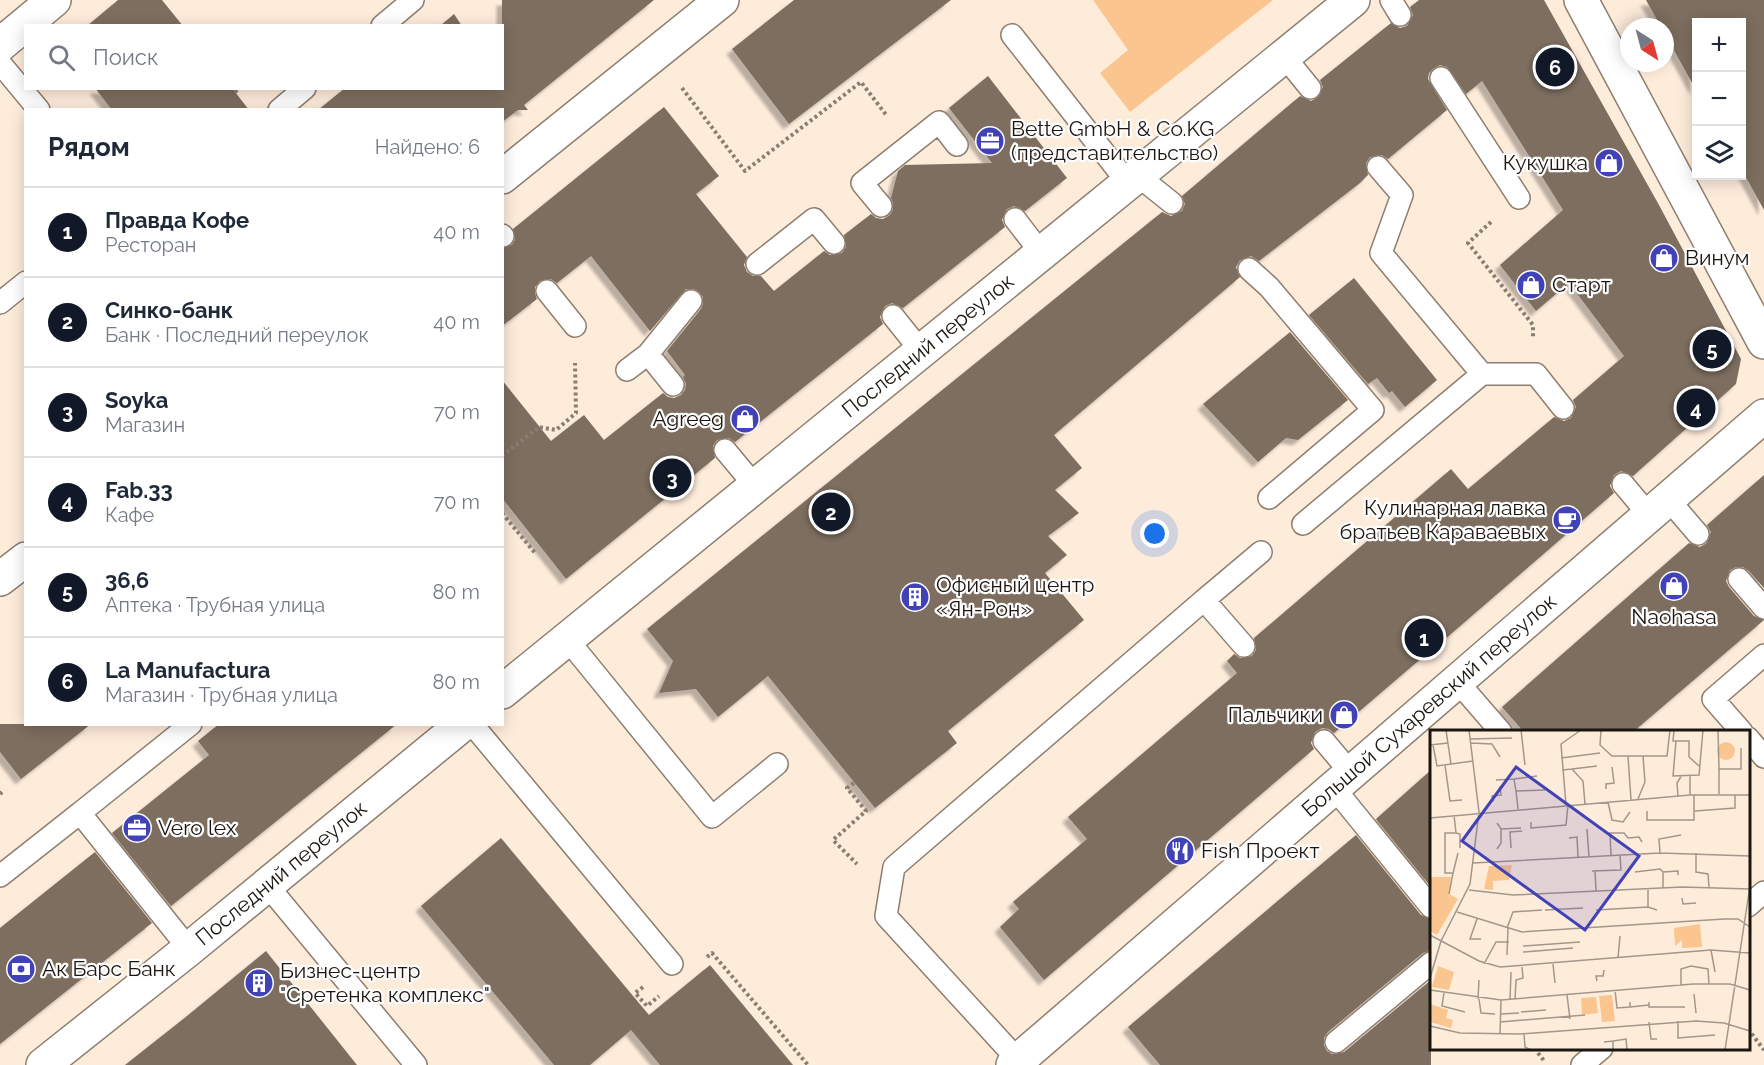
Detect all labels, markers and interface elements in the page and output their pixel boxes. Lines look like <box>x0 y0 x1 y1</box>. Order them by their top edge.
north arrow <box>1620 18 1674 72</box>
map controls <box>1692 18 1746 180</box>
button: + <box>1692 18 1746 72</box>
search box <box>24 24 504 90</box>
icon: search <box>45 41 78 74</box>
text: Поиск <box>93 44 158 70</box>
pin: 6 <box>1536 44 1574 90</box>
button: − <box>1692 72 1746 126</box>
place label: Bette GmbH & Co.KG (представительство) <box>1011 116 1218 165</box>
office icon: Bette GmbH & Co.KG (представительство) <box>974 125 1006 157</box>
button: layers <box>1692 126 1746 180</box>
text: Рядом <box>48 132 130 162</box>
text: Найдено: 6 <box>375 135 480 159</box>
shop icon: Кукушка <box>1593 147 1625 179</box>
place label: Кукушка <box>1503 150 1588 175</box>
text: Правда Кофе <box>105 207 249 233</box>
text: 1 <box>63 220 72 244</box>
text: 40 m <box>433 220 480 244</box>
text: Ресторан <box>105 233 197 257</box>
shop icon: Винум <box>1648 242 1680 274</box>
place label: Винум <box>1685 245 1750 270</box>
street label: Последний переулок <box>837 268 1019 422</box>
shop icon: Старт <box>1515 269 1547 301</box>
place label: Старт <box>1552 272 1611 297</box>
text: Синко-банк <box>105 297 233 323</box>
text: 2 <box>62 310 73 334</box>
text: 40 m <box>433 310 480 334</box>
text: Банк · Последний переулок <box>105 323 369 347</box>
pin: 5 <box>1692 326 1732 372</box>
pin: 4 <box>1676 386 1716 430</box>
text: Soyka <box>105 387 168 413</box>
text: 3 <box>62 400 73 424</box>
text: 70 m <box>434 400 480 424</box>
shop icon: Agreeg <box>729 403 761 435</box>
place label: Agreeg <box>652 406 724 431</box>
text: Магазин <box>105 413 185 437</box>
pin: 3 <box>652 456 692 500</box>
text: Fab.33 <box>105 477 173 503</box>
text: 4 <box>62 490 73 514</box>
text: 70 m <box>434 490 480 514</box>
pin: 2 <box>812 490 850 534</box>
place label: Кулинарная лавка братьев Караваевых <box>1340 495 1546 544</box>
text: Кафе <box>105 503 154 527</box>
cafe icon: Кулинарная лавка братьев Караваевых <box>1551 504 1583 536</box>
your location <box>1140 519 1169 548</box>
text: 36,6 <box>105 567 149 593</box>
shop icon: Naohasa <box>1658 570 1690 602</box>
place label: Офисный центр «Ян-Рон» <box>936 572 1094 621</box>
text: 5 <box>62 580 73 604</box>
text: 80 m <box>432 580 480 604</box>
building icon: Офисный центр «Ян-Рон» <box>899 581 931 613</box>
street label: Большой Сухаревский переулок <box>1296 588 1561 822</box>
text: Аптека · Трубная улица <box>105 593 325 617</box>
place label: Naohasa <box>1631 604 1717 629</box>
pin: 1 <box>1404 616 1444 660</box>
text: La Manufactura <box>105 657 270 683</box>
text: 6 <box>61 670 74 694</box>
text: 80 m <box>432 670 480 694</box>
text: Магазин · Трубная улица <box>105 683 338 707</box>
shop icon: Пальчики <box>1328 699 1360 731</box>
place label: Пальчики <box>1228 702 1323 727</box>
inset map <box>1430 730 1749 1050</box>
street label: Последний переулок <box>190 795 372 950</box>
office icon: Vero lex <box>121 812 153 844</box>
place label: Vero lex <box>158 815 237 840</box>
restaurant icon: Fish Проект <box>1164 835 1196 867</box>
place label: Fish Проект <box>1201 838 1319 863</box>
bank icon: Ак Барс Банк <box>5 953 37 985</box>
place label: Ак Барс Банк <box>42 956 176 981</box>
place label: Бизнес-центр "Сретенка комплекс" <box>280 958 490 1007</box>
building icon: Бизнес-центр "Сретенка комплекс" <box>243 967 275 999</box>

